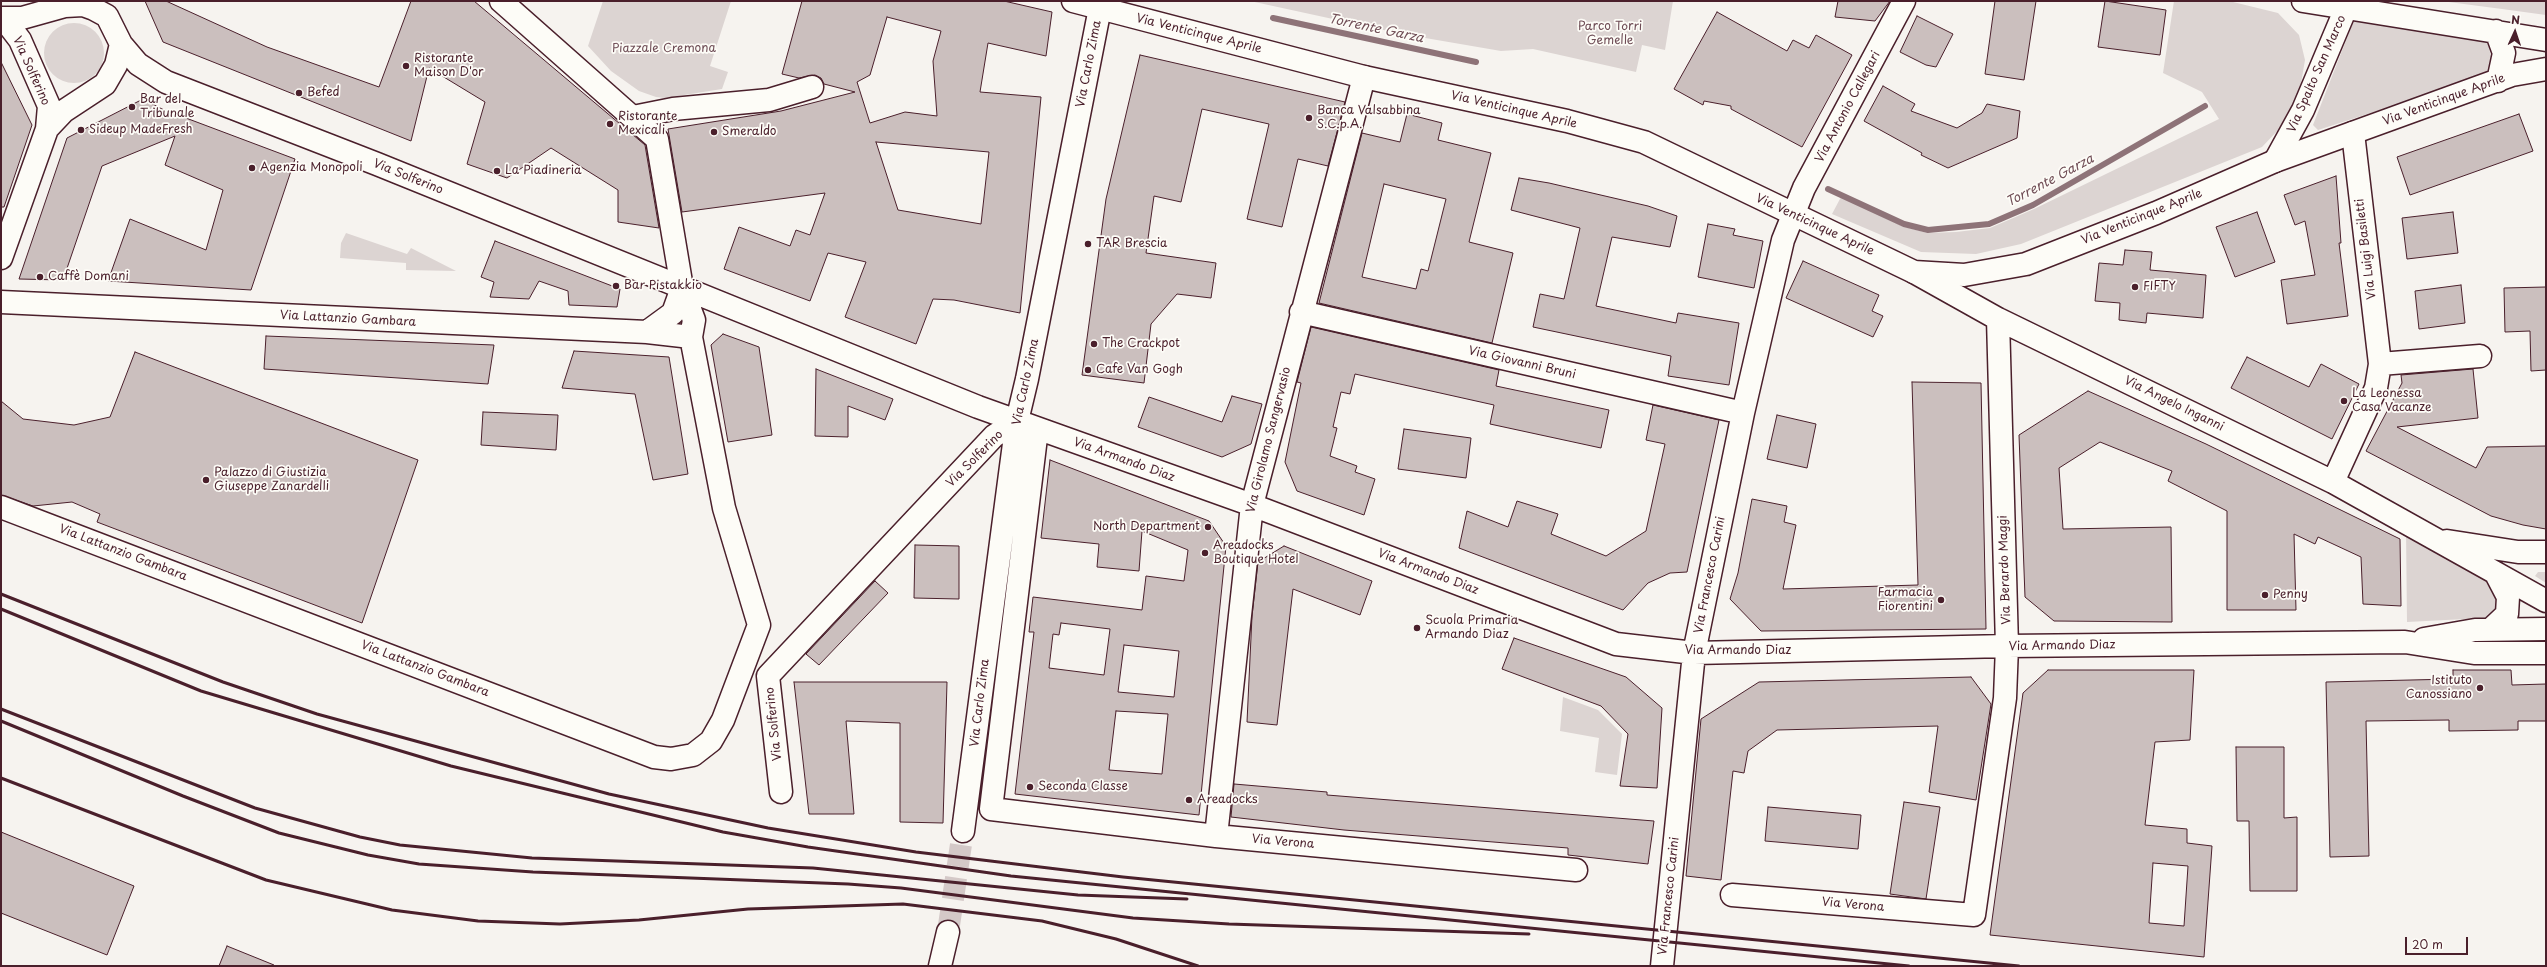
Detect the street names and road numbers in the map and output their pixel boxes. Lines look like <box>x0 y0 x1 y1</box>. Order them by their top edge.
street label: Via Venticinque Aprile <box>1135 11 1263 57</box>
street label: Via Spalto San Marco <box>2285 13 2349 135</box>
street label: Via Carlo Zima <box>1074 19 1104 109</box>
street label: Via Solferino <box>9 34 53 108</box>
street label: Via Antonio Callegari <box>1813 49 1883 165</box>
street label: Via Venticinque Aprile <box>2381 71 2507 129</box>
street label: Via Venticinque Aprile <box>1449 88 1579 132</box>
street label: Via Solferino <box>371 156 445 198</box>
street label: Via Venticinque Aprile <box>2079 186 2205 248</box>
street label: Via Venticinque Aprile <box>1753 191 1877 259</box>
street label: Via Luigi Basiletti <box>2353 198 2379 300</box>
street label: Via Lattanzio Gambara <box>280 308 416 330</box>
street label: Via Carlo Zima <box>1010 337 1042 427</box>
street label: Via Giovanni Bruni <box>1467 344 1577 382</box>
street label: Via Girolamo Sangervasio <box>1244 365 1294 515</box>
street label: Via Angelo Inganni <box>2122 374 2226 434</box>
street label: Via Solferino <box>944 428 1006 490</box>
street label: Via Armando Diaz <box>1071 435 1177 485</box>
street label: Via Francesco Carini <box>1692 515 1728 635</box>
street label: Via Berardo Maggi <box>1996 515 2014 625</box>
street label: Via Lattanzio Gambara <box>57 522 189 584</box>
street label: Via Armando Diaz <box>1376 546 1480 598</box>
street label: Via Lattanzio Gambara <box>359 638 491 700</box>
street label: Via Armando Diaz <box>2009 638 2115 654</box>
street label: Via Armando Diaz <box>1685 644 1791 658</box>
street label: Via Carlo Zima <box>967 658 993 748</box>
street label: Via Solferino <box>763 686 785 762</box>
street label: Via Verona <box>1251 832 1315 852</box>
street label: Via Francesco Carini <box>1656 836 1682 956</box>
street label: Via Verona <box>1821 895 1885 915</box>

